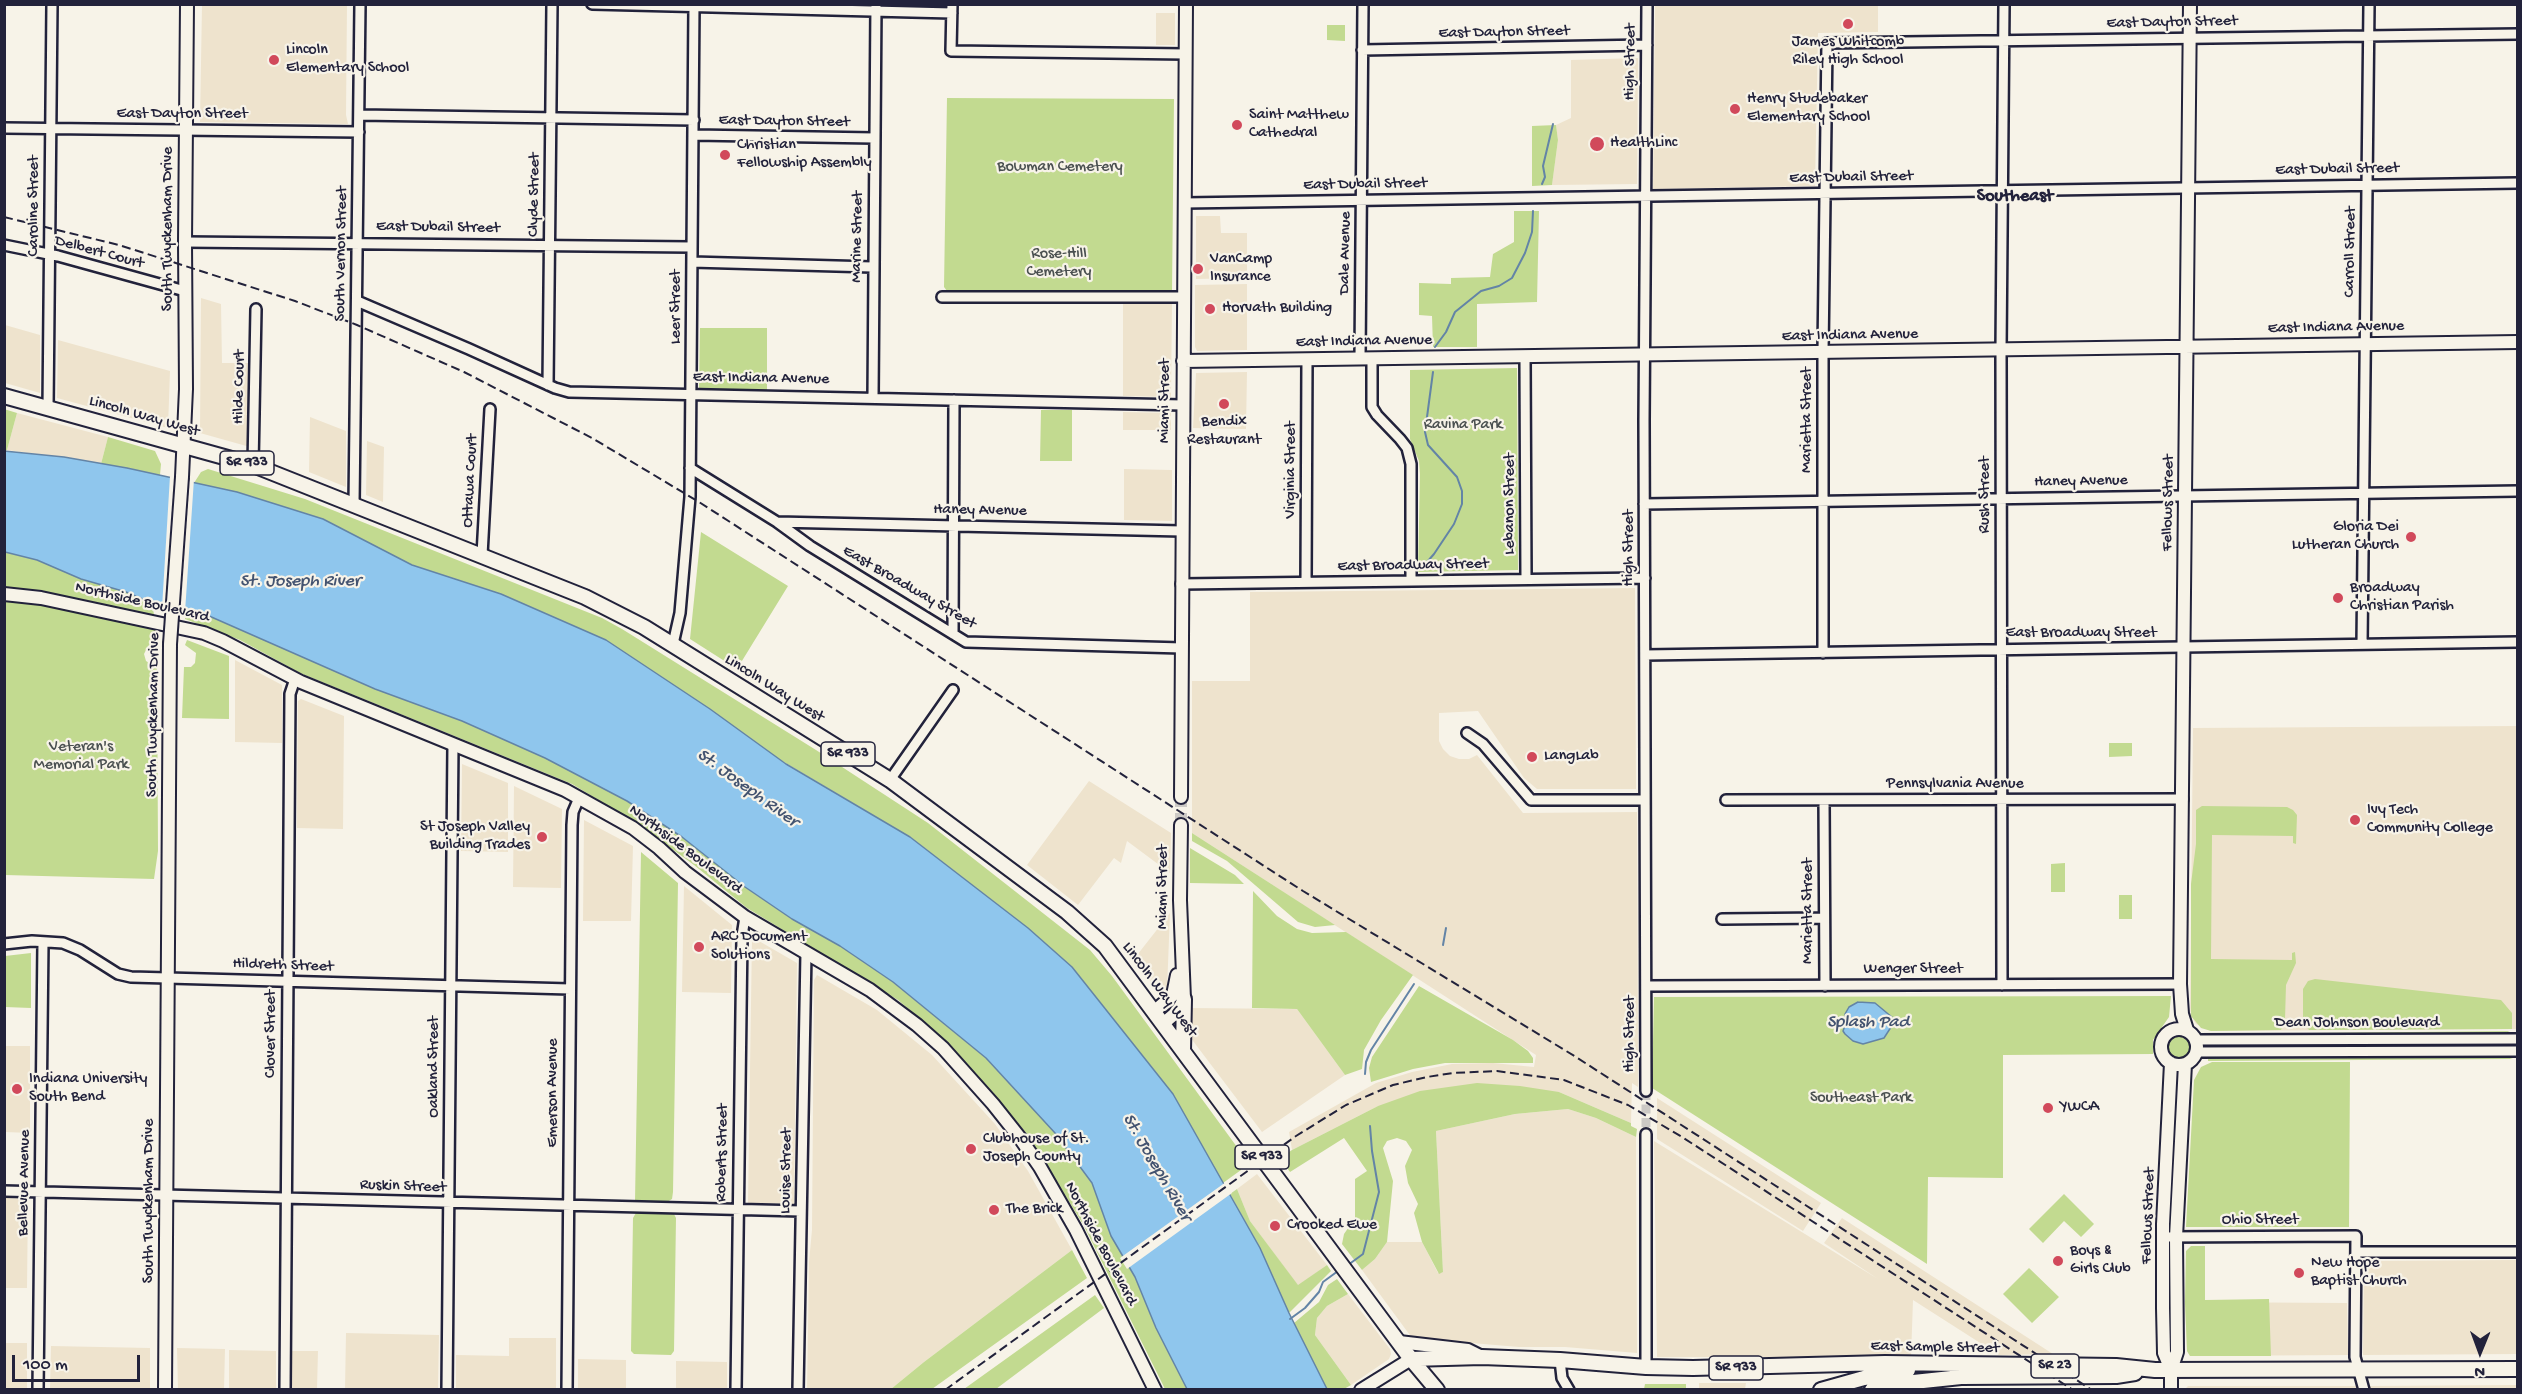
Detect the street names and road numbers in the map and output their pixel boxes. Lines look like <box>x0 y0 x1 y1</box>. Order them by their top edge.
street label: East Dayton Street <box>2106 12 2238 34</box>
street label: East Dayton Street <box>1438 22 1570 44</box>
street label: High Street <box>1621 23 1641 101</box>
street label: East Dayton Street <box>116 105 248 125</box>
street label: East Dayton Street <box>718 111 850 133</box>
street label: South Twyckenham Drive <box>159 147 179 311</box>
street label: Clyde Street <box>525 153 545 237</box>
street label: Caroline Street <box>25 156 45 256</box>
street label: East Dubail Street <box>2275 159 2399 181</box>
street label: East Dubail Street <box>1789 167 1913 189</box>
street label: East Dubail Street <box>1303 174 1427 196</box>
street label: South Vernon Street <box>331 186 353 322</box>
street label: Marine Street <box>848 191 868 283</box>
street label: Carroll Street <box>2341 206 2361 298</box>
street label: Dale Avenue <box>1336 211 1356 295</box>
street label: East Dubail Street <box>376 217 500 239</box>
street label: Delbert Court <box>52 232 146 274</box>
street label: Leer Street <box>667 270 687 344</box>
street label: East Indiana Avenue <box>2268 317 2404 339</box>
street label: East Indiana Avenue <box>1782 325 1918 347</box>
street label: East Indiana Avenue <box>1296 331 1432 353</box>
street label: Hilde Court <box>230 350 250 424</box>
street label: Miami Street <box>1156 359 1176 443</box>
street label: Marietta Street <box>1798 367 1818 473</box>
street label: East Indiana Avenue <box>693 368 829 390</box>
street label: Lincoln Way West <box>87 392 201 442</box>
street label: Virginia Street <box>1282 421 1302 519</box>
street label: Ottawa Court <box>459 434 483 528</box>
road number: SR 933 <box>220 451 274 475</box>
street label: Lebanon Street <box>1501 453 1521 555</box>
street label: Fellows Street <box>2159 455 2179 551</box>
street label: Rush Street <box>1976 457 1996 533</box>
street label: Haney Avenue <box>2034 472 2128 492</box>
street label: Haney Avenue <box>933 501 1027 521</box>
street label: High Street <box>1620 510 1640 586</box>
street label: East Broadway Street <box>839 542 979 634</box>
street label: East Broadway Street <box>1337 555 1489 577</box>
street label: Northside Boulevard <box>73 578 211 628</box>
street label: East Broadway Street <box>2005 624 2157 644</box>
street label: South Twyckenham Drive <box>143 633 165 797</box>
street label: Lincoln Way West <box>721 651 827 727</box>
road number: SR 933 <box>821 742 875 766</box>
street label: Pennsylvania Avenue <box>1886 775 2024 795</box>
street label: Northside Boulevard <box>624 801 746 899</box>
street label: Miami Street <box>1154 845 1174 929</box>
street label: Marietta Street <box>1799 858 1819 964</box>
street label: Lincoln Way West <box>1117 939 1201 1041</box>
street label: Hildreth Street <box>232 955 334 977</box>
street label: Wenger Street <box>1864 960 1962 980</box>
street label: Clover Street <box>262 990 282 1078</box>
street label: High Street <box>1621 996 1641 1072</box>
street label: Dean Johnson Boulevard <box>2275 1014 2439 1034</box>
street label: Oakland Street <box>425 1016 445 1118</box>
street label: Emerson Avenue <box>544 1039 564 1147</box>
street label: Roberts Street <box>713 1104 733 1202</box>
street label: South Twyckenham Drive <box>140 1119 160 1283</box>
street label: Louise Street <box>777 1128 797 1214</box>
street label: Bellevue Avenue <box>14 1130 36 1236</box>
road number: SR 933 <box>1235 1145 1289 1169</box>
street label: Fellows Street <box>2138 1167 2160 1265</box>
street label: Ruskin Street <box>359 1176 447 1198</box>
street label: Northside Boulevard <box>1059 1179 1141 1309</box>
street label: Ohio Street <box>2222 1211 2298 1231</box>
street label: East Sample Street <box>1870 1337 2000 1359</box>
road number: SR 23 <box>2031 1354 2079 1378</box>
road number: SR 933 <box>1709 1356 1763 1380</box>

